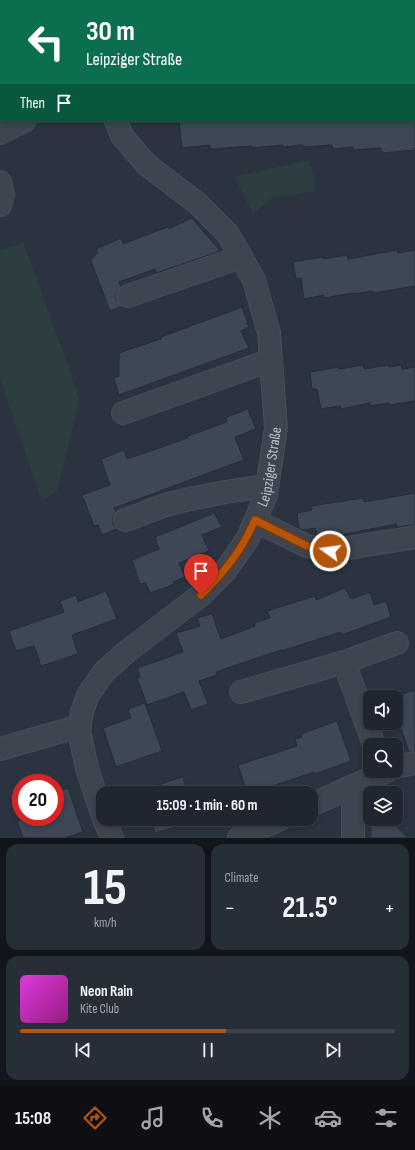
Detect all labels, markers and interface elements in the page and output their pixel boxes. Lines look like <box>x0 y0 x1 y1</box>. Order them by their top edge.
text: 30 m <box>86 15 135 48</box>
icon: left <box>20 16 72 68</box>
text: Leipziger Straße <box>86 49 182 70</box>
icon: arrive <box>53 92 75 114</box>
text: Then <box>20 94 45 113</box>
street label: Leipziger Straße <box>253 426 286 509</box>
position arrow <box>309 530 351 572</box>
pin <box>184 554 218 595</box>
icon: arrive <box>190 560 212 582</box>
map controls <box>363 690 403 826</box>
button: sound <box>363 690 403 730</box>
button: search <box>363 738 403 778</box>
speed limit sign: 20 <box>12 774 64 826</box>
button: layers <box>363 786 403 826</box>
text: 15:09 · 1 min · 60 m <box>156 796 258 815</box>
text: 15 <box>84 857 127 920</box>
text: Climate <box>225 870 258 886</box>
text: 21.5° <box>282 890 337 926</box>
text: − <box>225 895 235 922</box>
text: + <box>384 895 395 922</box>
text: km/h <box>94 915 116 931</box>
text: Neon Rain <box>80 982 133 1001</box>
text: Kite Club <box>80 1001 119 1017</box>
icon: previous <box>72 1039 94 1061</box>
icon: pause <box>197 1039 219 1061</box>
icon: next <box>322 1039 344 1061</box>
icon: directions <box>81 1104 109 1132</box>
icon: music <box>139 1104 167 1132</box>
icon: phone <box>198 1104 226 1132</box>
icon: climate <box>256 1104 284 1132</box>
icon: car <box>314 1104 342 1132</box>
icon: filters <box>372 1104 400 1132</box>
text: 15:08 <box>15 1108 51 1129</box>

